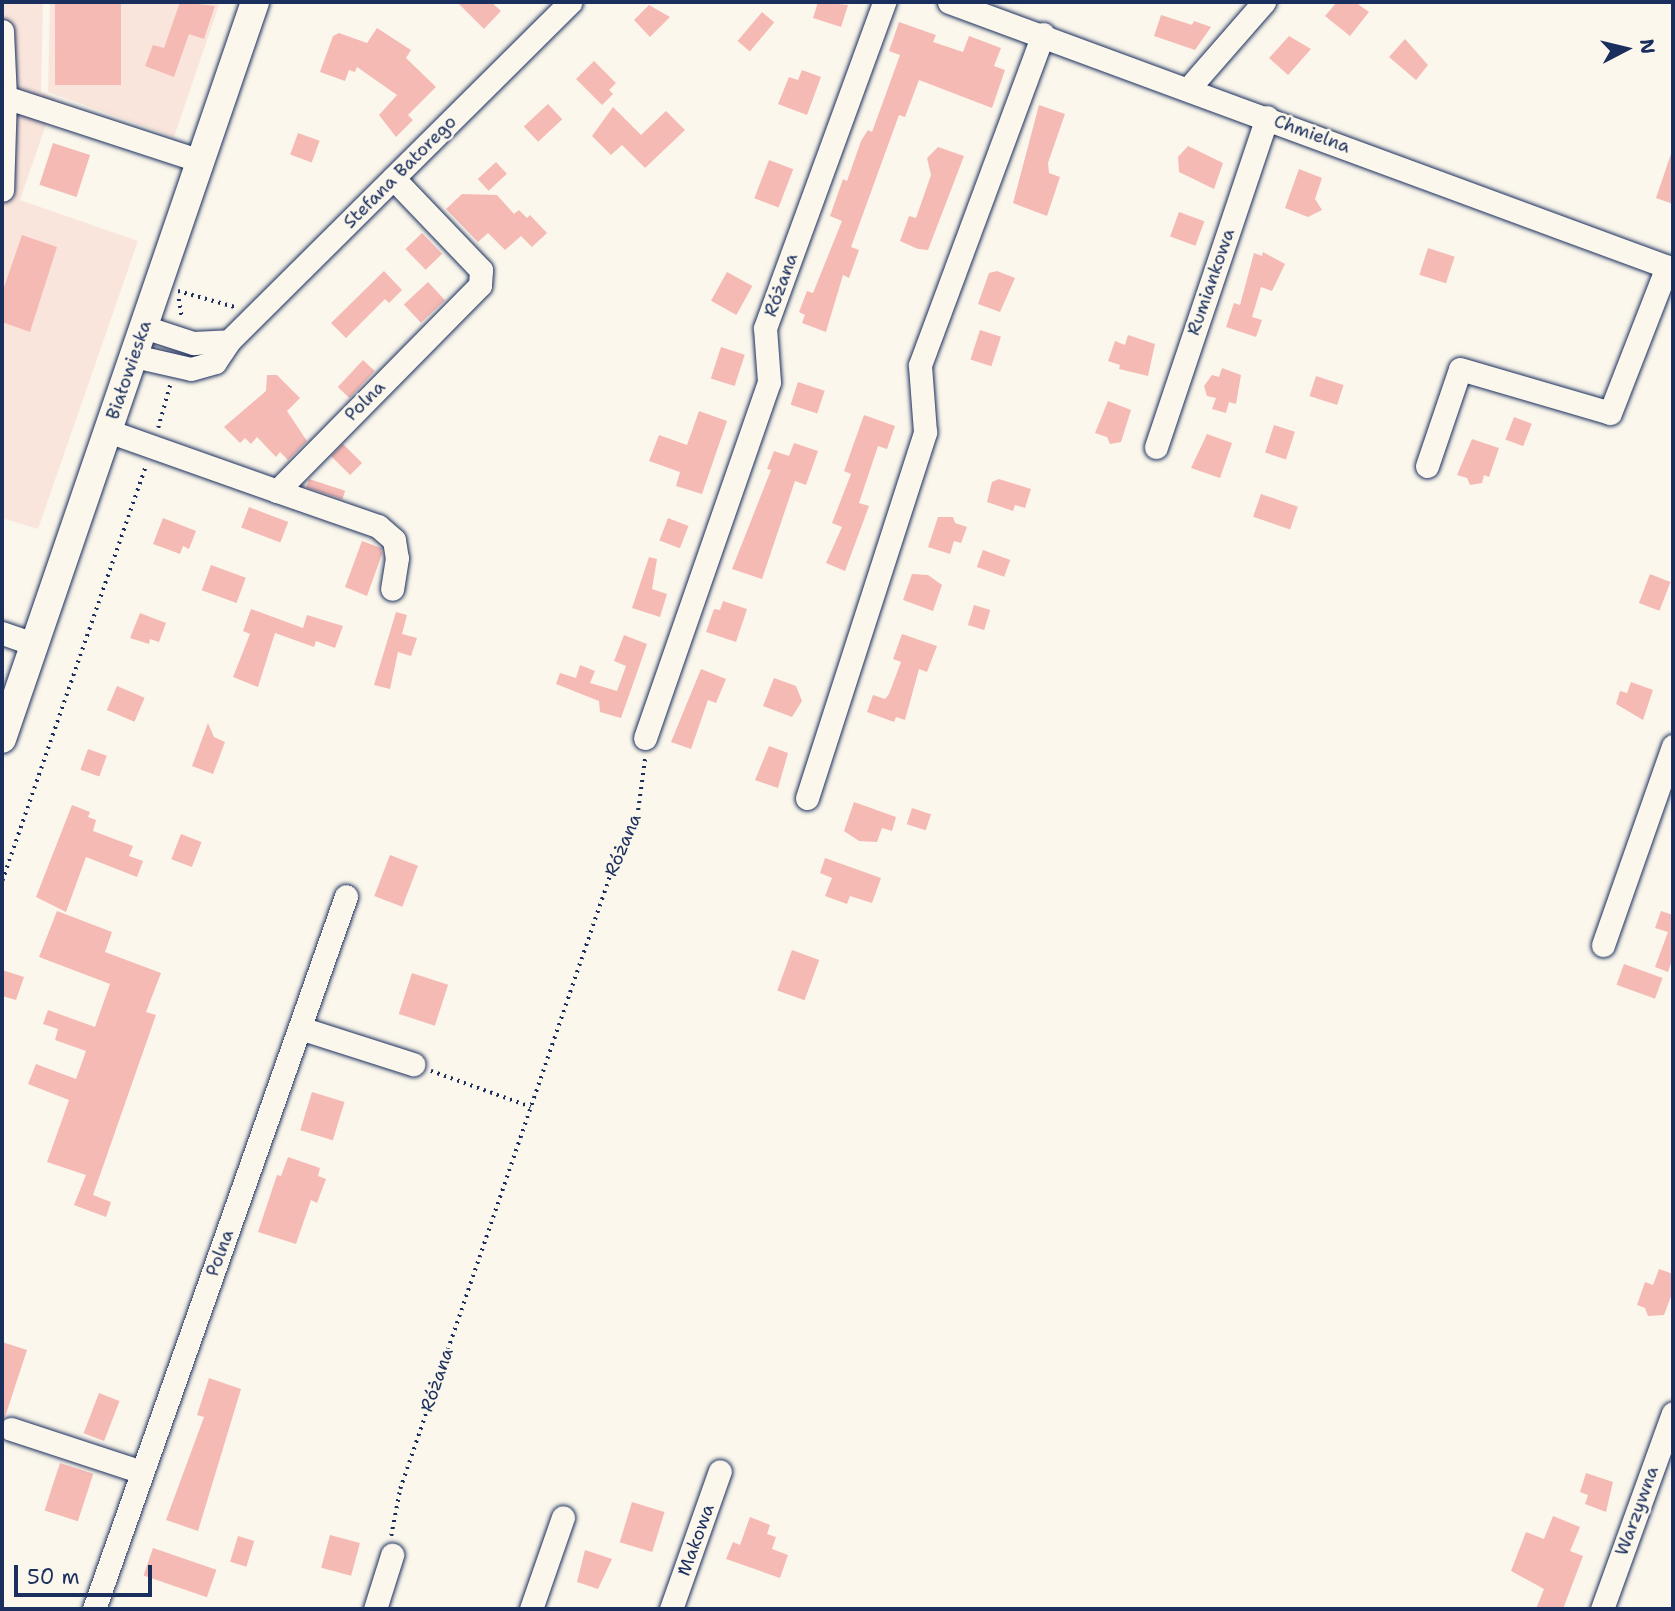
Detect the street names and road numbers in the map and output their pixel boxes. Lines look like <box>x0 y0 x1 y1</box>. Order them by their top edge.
street label: Chmielna <box>1271 110 1353 158</box>
street label: Stefana Batorego <box>339 111 461 233</box>
street label: Rumiankowa <box>1183 226 1239 338</box>
street label: Różana <box>760 250 802 320</box>
street label: Białowieska <box>102 318 156 422</box>
street label: Polna <box>340 376 390 426</box>
street label: Różana <box>600 810 646 880</box>
street label: Polna <box>202 1227 238 1279</box>
street label: Różana <box>416 1345 458 1415</box>
street label: Warzywna <box>1611 1463 1663 1559</box>
street label: Makowa <box>673 1501 719 1579</box>

